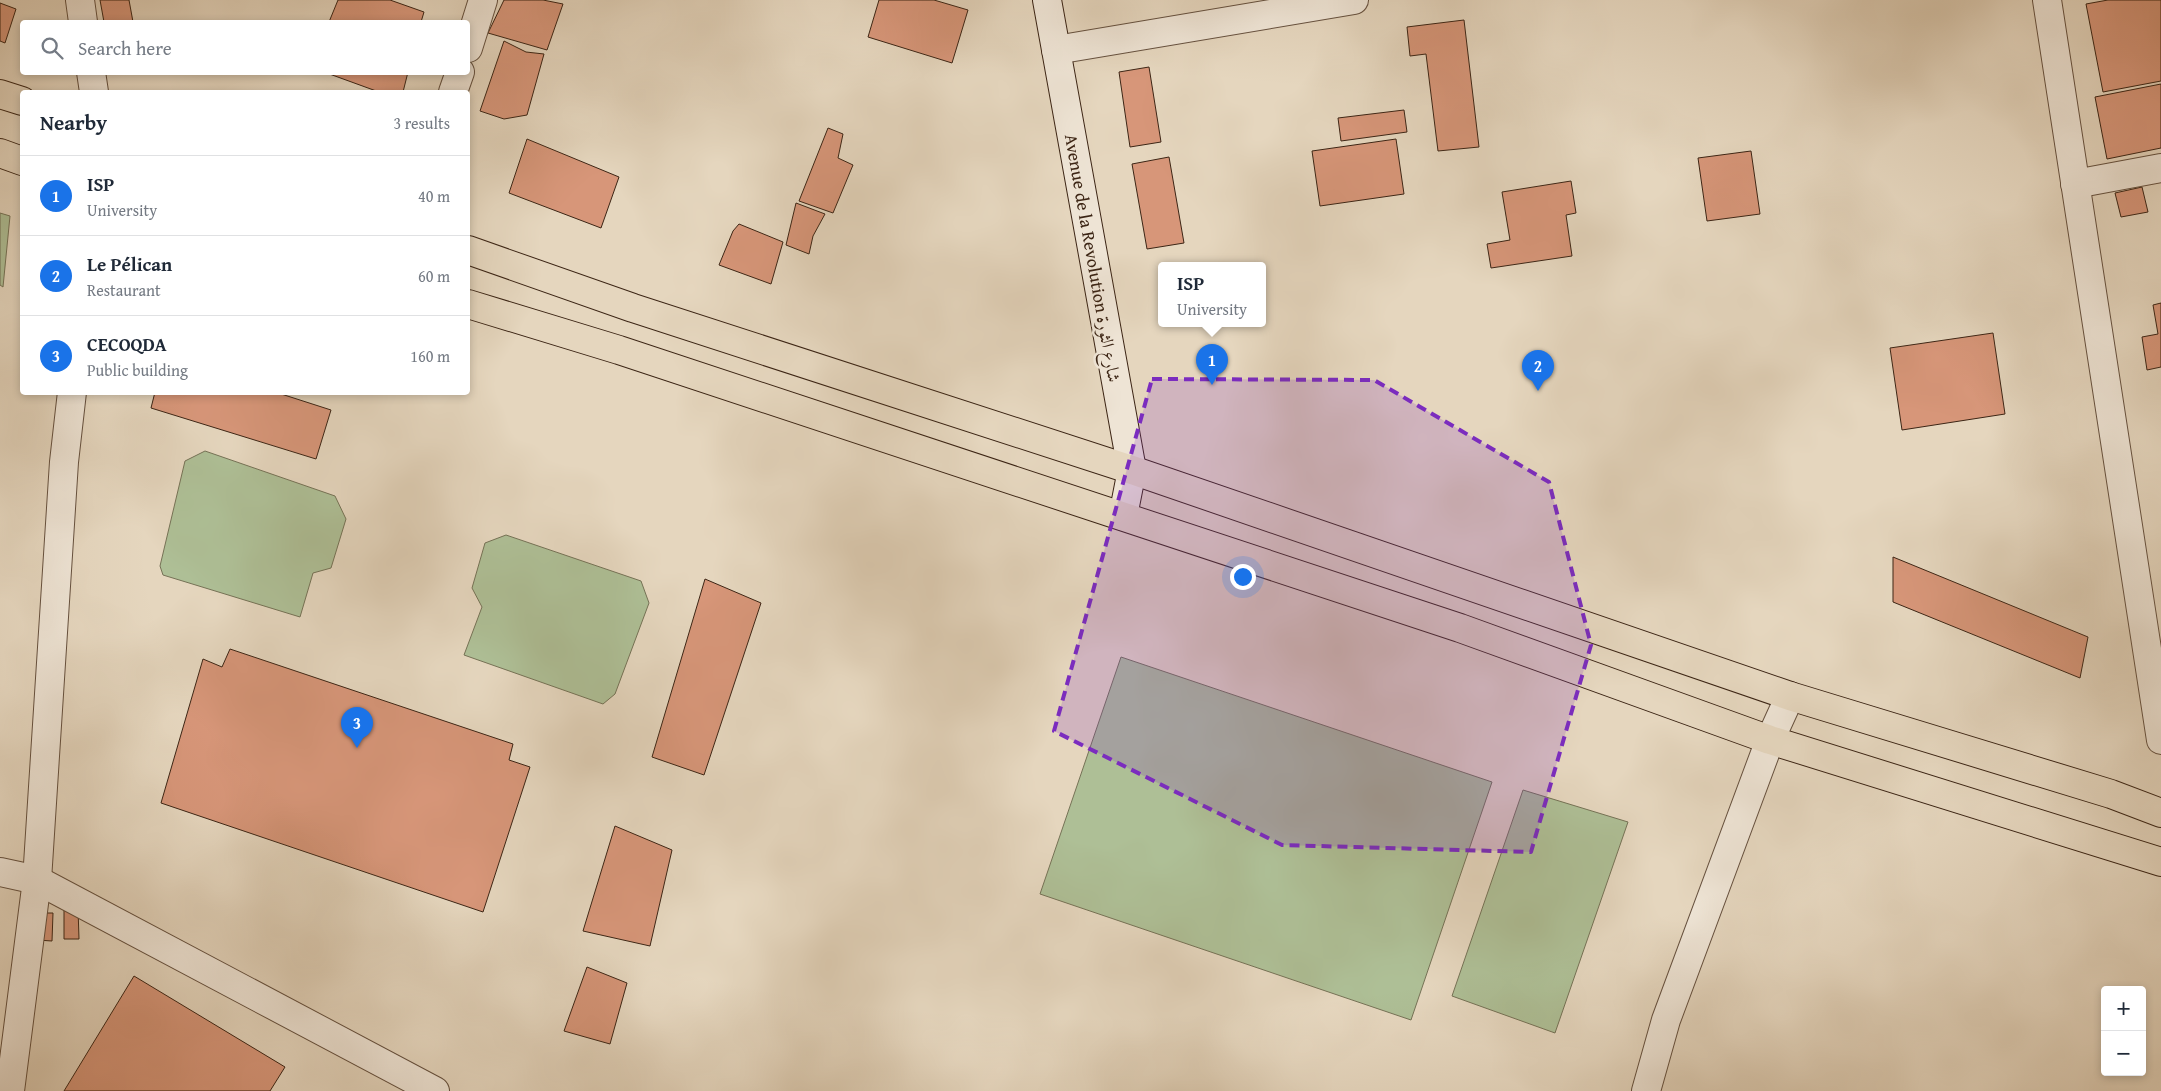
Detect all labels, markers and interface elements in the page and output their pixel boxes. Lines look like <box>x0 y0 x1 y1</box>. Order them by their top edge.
search box <box>20 20 470 75</box>
icon: search <box>38 34 66 62</box>
text: Search here <box>78 34 172 62</box>
text: Nearby <box>40 107 107 138</box>
text: 3 results <box>393 111 450 135</box>
street label: Avenue de la Revolution شارع الثورة <box>1056 132 1128 385</box>
text: ISP <box>87 170 114 198</box>
text: 1 <box>52 184 60 208</box>
text: 40 m <box>418 184 450 208</box>
text: University <box>87 198 157 222</box>
text: Le Pélican <box>87 250 172 278</box>
popup <box>1158 262 1266 327</box>
text: 2 <box>52 264 60 288</box>
text: 60 m <box>418 264 450 288</box>
text: ISP <box>1177 269 1204 297</box>
text: Restaurant <box>87 278 161 302</box>
text: University <box>1177 297 1247 321</box>
text: CECOQDA <box>87 330 167 358</box>
text: 3 <box>52 344 60 368</box>
text: 160 m <box>410 344 450 368</box>
pin: 1 <box>1196 344 1228 385</box>
pin: 2 <box>1522 350 1554 391</box>
text: Public building <box>87 358 188 382</box>
your location <box>1230 564 1256 590</box>
pin: 3 <box>341 707 373 748</box>
map controls <box>2101 986 2146 1076</box>
button: + <box>2101 986 2146 1031</box>
button: − <box>2101 1031 2146 1076</box>

